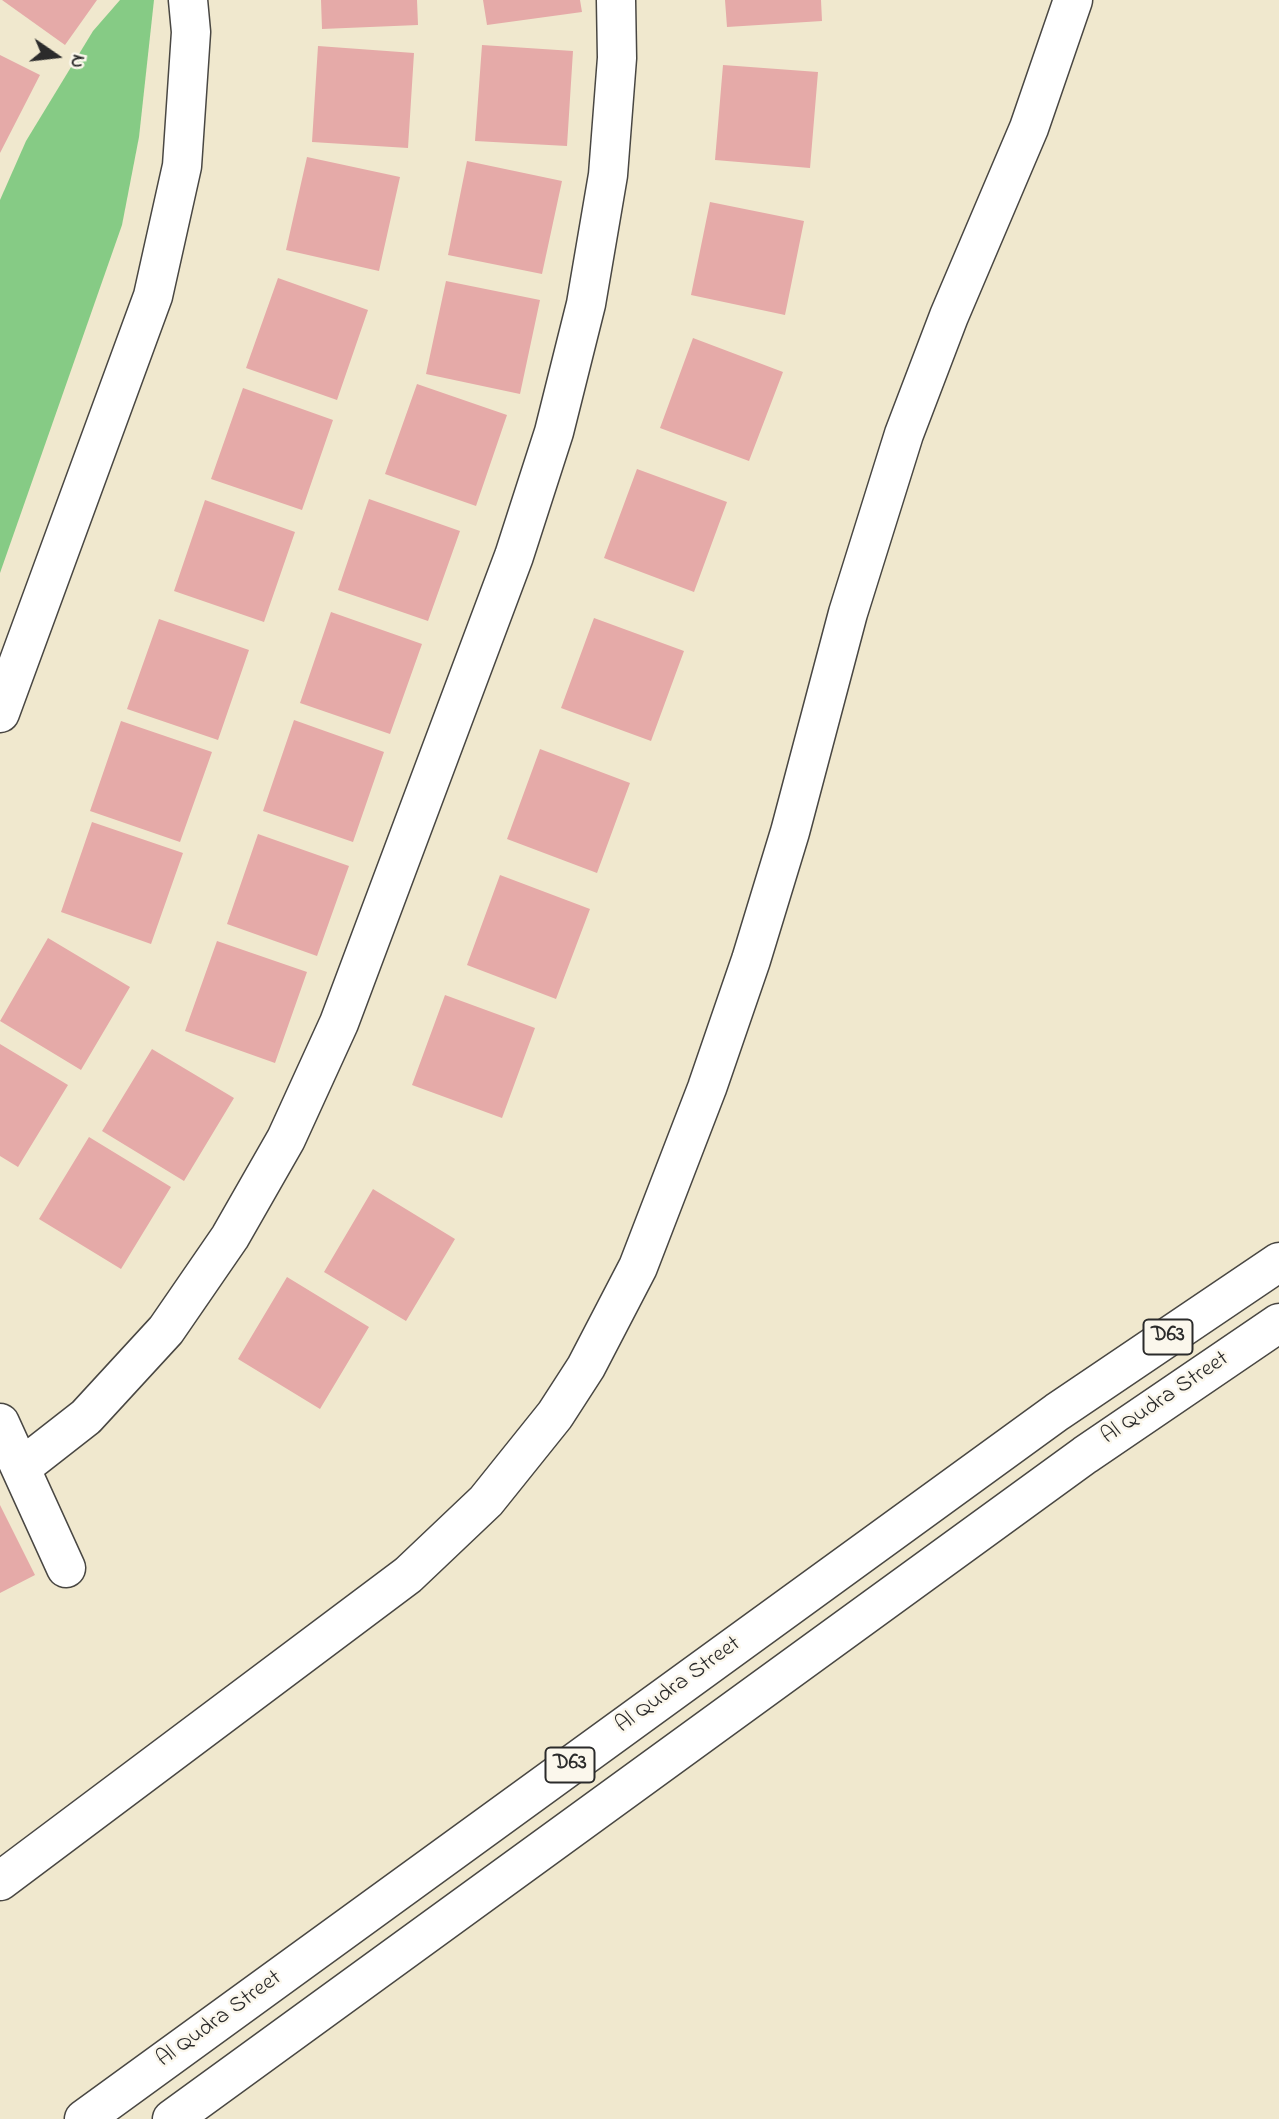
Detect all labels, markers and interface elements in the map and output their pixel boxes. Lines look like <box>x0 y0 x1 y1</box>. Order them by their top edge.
north arrow <box>21 21 91 91</box>
text: N <box>62 52 92 71</box>
road number: D63 <box>1144 1320 1192 1354</box>
street label: Al Qudra Street <box>1097 1346 1235 1452</box>
street label: Al Qudra Street <box>611 1631 747 1741</box>
road number: D63 <box>546 1748 594 1782</box>
street label: Al Qudra Street <box>152 1965 288 2075</box>

